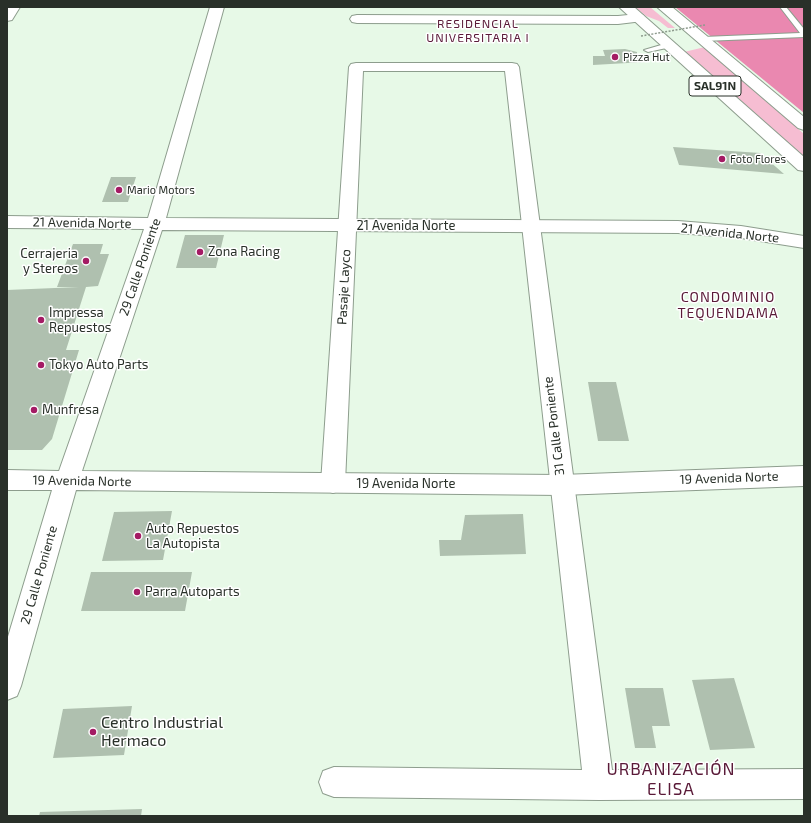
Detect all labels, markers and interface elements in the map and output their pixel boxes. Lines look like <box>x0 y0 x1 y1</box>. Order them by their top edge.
district label: RESIDENCIAL UNIVERSITARIA I <box>426 17 530 45</box>
place label: Pizza Hut <box>623 50 670 64</box>
marker: Pizza Hut <box>610 52 620 62</box>
road number: SAL91N <box>689 76 741 96</box>
place label: Foto Flores <box>730 152 786 166</box>
marker: Foto Flores <box>717 154 727 164</box>
place label: Mario Motors <box>127 183 195 197</box>
marker: Mario Motors <box>114 185 124 195</box>
street label: 21 Avenida Norte <box>32 214 132 232</box>
street label: 29 Calle Poniente <box>116 216 164 318</box>
street label: 21 Avenida Norte <box>357 218 455 234</box>
street label: 21 Avenida Norte <box>680 220 780 246</box>
place label: Zona Racing <box>208 244 280 260</box>
place label: Cerrajeria y Stereos <box>20 246 78 277</box>
marker: Zona Racing <box>195 247 205 257</box>
street label: Pasaje Layco <box>334 249 354 325</box>
marker: Cerrajeria y Stereos <box>81 256 91 266</box>
district label: CONDOMINIO TEQUENDAMA <box>677 289 779 322</box>
place label: Impressa Repuestos <box>49 305 111 336</box>
marker: Impressa Repuestos <box>36 315 46 325</box>
place label: Tokyo Auto Parts <box>49 357 148 373</box>
marker: Tokyo Auto Parts <box>36 360 46 370</box>
street label: 31 Calle Poniente <box>540 376 568 476</box>
place label: Munfresa <box>42 402 99 418</box>
marker: Munfresa <box>29 405 39 415</box>
street label: 19 Avenida Norte <box>679 468 779 488</box>
street label: 19 Avenida Norte <box>32 472 132 490</box>
street label: 19 Avenida Norte <box>356 476 456 492</box>
place label: Auto Repuestos La Autopista <box>146 521 239 552</box>
street label: 29 Calle Poniente <box>17 524 61 626</box>
marker: Auto Repuestos La Autopista <box>133 531 143 541</box>
place label: Parra Autoparts <box>145 584 239 600</box>
marker: Parra Autoparts <box>132 587 142 597</box>
place label: Centro Industrial Hermaco <box>101 713 223 751</box>
marker: Centro Industrial Hermaco <box>88 727 98 737</box>
district label: URBANIZACIÓN ELISA <box>607 759 735 799</box>

